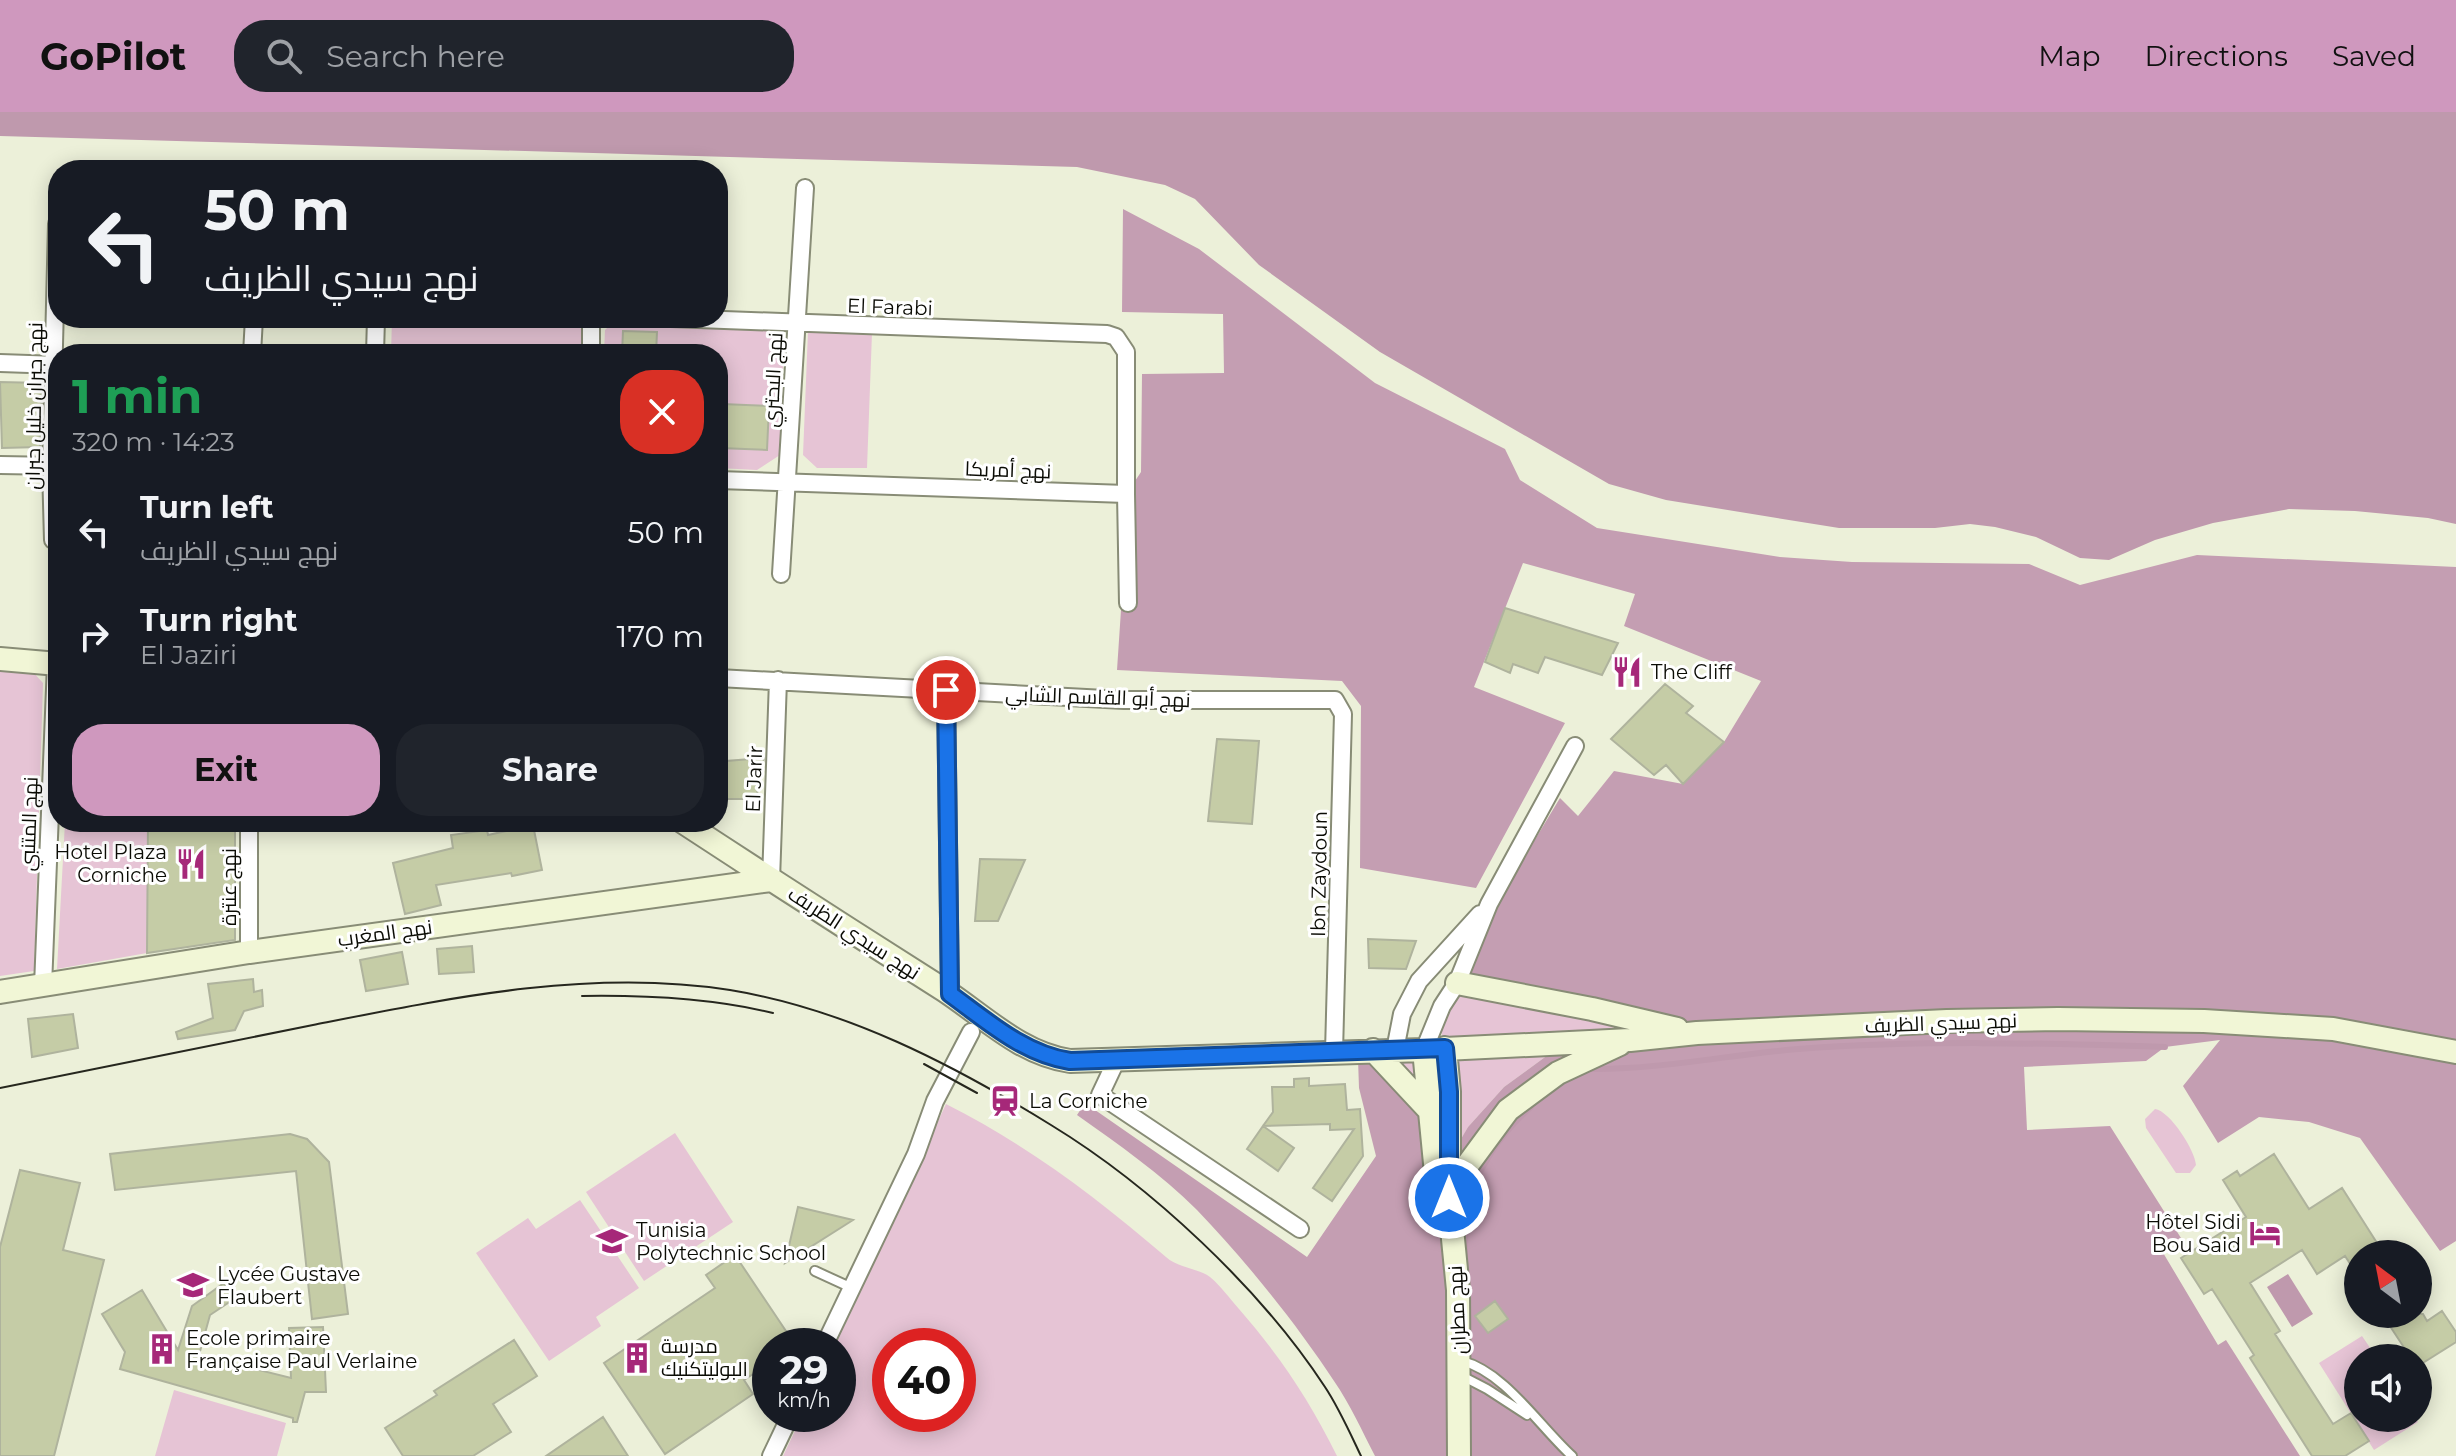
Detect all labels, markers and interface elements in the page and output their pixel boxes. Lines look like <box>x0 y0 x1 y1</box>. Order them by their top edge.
search box <box>234 20 794 92</box>
text: GoPilot <box>40 33 186 80</box>
icon: search <box>262 34 306 78</box>
text: Search here <box>326 38 505 75</box>
text: Map <box>2038 39 2100 73</box>
text: Directions <box>2144 39 2288 73</box>
text: Saved <box>2332 39 2416 73</box>
text: 50 m <box>204 176 350 244</box>
icon: left <box>72 192 176 296</box>
text: نهج سيدي الظريف <box>204 256 479 300</box>
street label: El Farabi <box>847 294 933 320</box>
street label: نهج جبران خليل جبران <box>21 322 49 490</box>
street label: نهج البحتري <box>759 332 791 428</box>
text: 1 min <box>72 367 202 425</box>
button: close <box>620 370 704 454</box>
text: 320 m · 14:23 <box>72 426 235 458</box>
street label: نهج أمريكا <box>964 456 1052 486</box>
text: Turn left <box>140 489 273 526</box>
icon: left <box>72 510 116 554</box>
text: 50 m <box>627 514 704 551</box>
text: نهج سيدي الظريف <box>140 535 338 567</box>
text: Turn right <box>140 602 297 639</box>
icon: right <box>72 614 116 658</box>
text: 170 m <box>617 618 704 655</box>
text: El Jaziri <box>140 639 237 671</box>
restaurant icon: The Cliff <box>1610 655 1644 689</box>
pin <box>912 656 980 724</box>
place label: The Cliff <box>1651 660 1733 684</box>
icon: arrive <box>924 668 968 712</box>
street label: نهج أبو القاسم الشابي <box>1005 682 1191 716</box>
button: Exit <box>72 724 380 816</box>
button: Share <box>396 724 704 816</box>
street label: El Jarir <box>741 745 767 813</box>
street label: نهج المتنبي <box>15 776 47 872</box>
street label: Ibn Zaydoun <box>1306 811 1332 937</box>
place label: Hotel Plaza Corniche <box>54 840 167 887</box>
restaurant icon: Hotel Plaza Corniche <box>174 847 208 881</box>
street label: نهج عنترة <box>217 848 243 926</box>
street label: نهج سيدي الظريف <box>781 881 924 988</box>
street label: نهج المغرب <box>336 914 434 953</box>
street label: نهج سيدي الظريف <box>1864 1008 2018 1042</box>
station icon: La Corniche <box>988 1084 1022 1118</box>
place label: La Corniche <box>1029 1089 1148 1113</box>
position arrow <box>1407 1156 1491 1240</box>
place label: Hôtel Sidi Bou Said <box>2145 1210 2241 1257</box>
hotel icon: Hôtel Sidi Bou Said <box>2248 1216 2282 1250</box>
place label: Tunisia Polytechnic School <box>636 1218 826 1265</box>
school or university icon: Tunisia Polytechnic School <box>595 1224 629 1258</box>
north arrow <box>2344 1240 2432 1328</box>
map controls <box>2344 1240 2432 1432</box>
place label: Lycée Gustave Flaubert <box>217 1262 360 1309</box>
street label: نهج مطران <box>1443 1265 1473 1355</box>
school or university icon: Lycée Gustave Flaubert <box>176 1268 210 1302</box>
place label: Ecole primaire Française Paul Verlaine <box>186 1326 417 1373</box>
speed limit sign: 40 <box>872 1328 976 1432</box>
building icon: Ecole primaire Française Paul Verlaine <box>145 1332 179 1366</box>
place label: مدرسة البوليتكنيك <box>661 1334 748 1381</box>
building icon: مدرسة البوليتكنيك <box>620 1341 654 1375</box>
button: sound <box>2344 1344 2432 1432</box>
text: 29 <box>779 1345 829 1394</box>
text: km/h <box>777 1388 831 1412</box>

